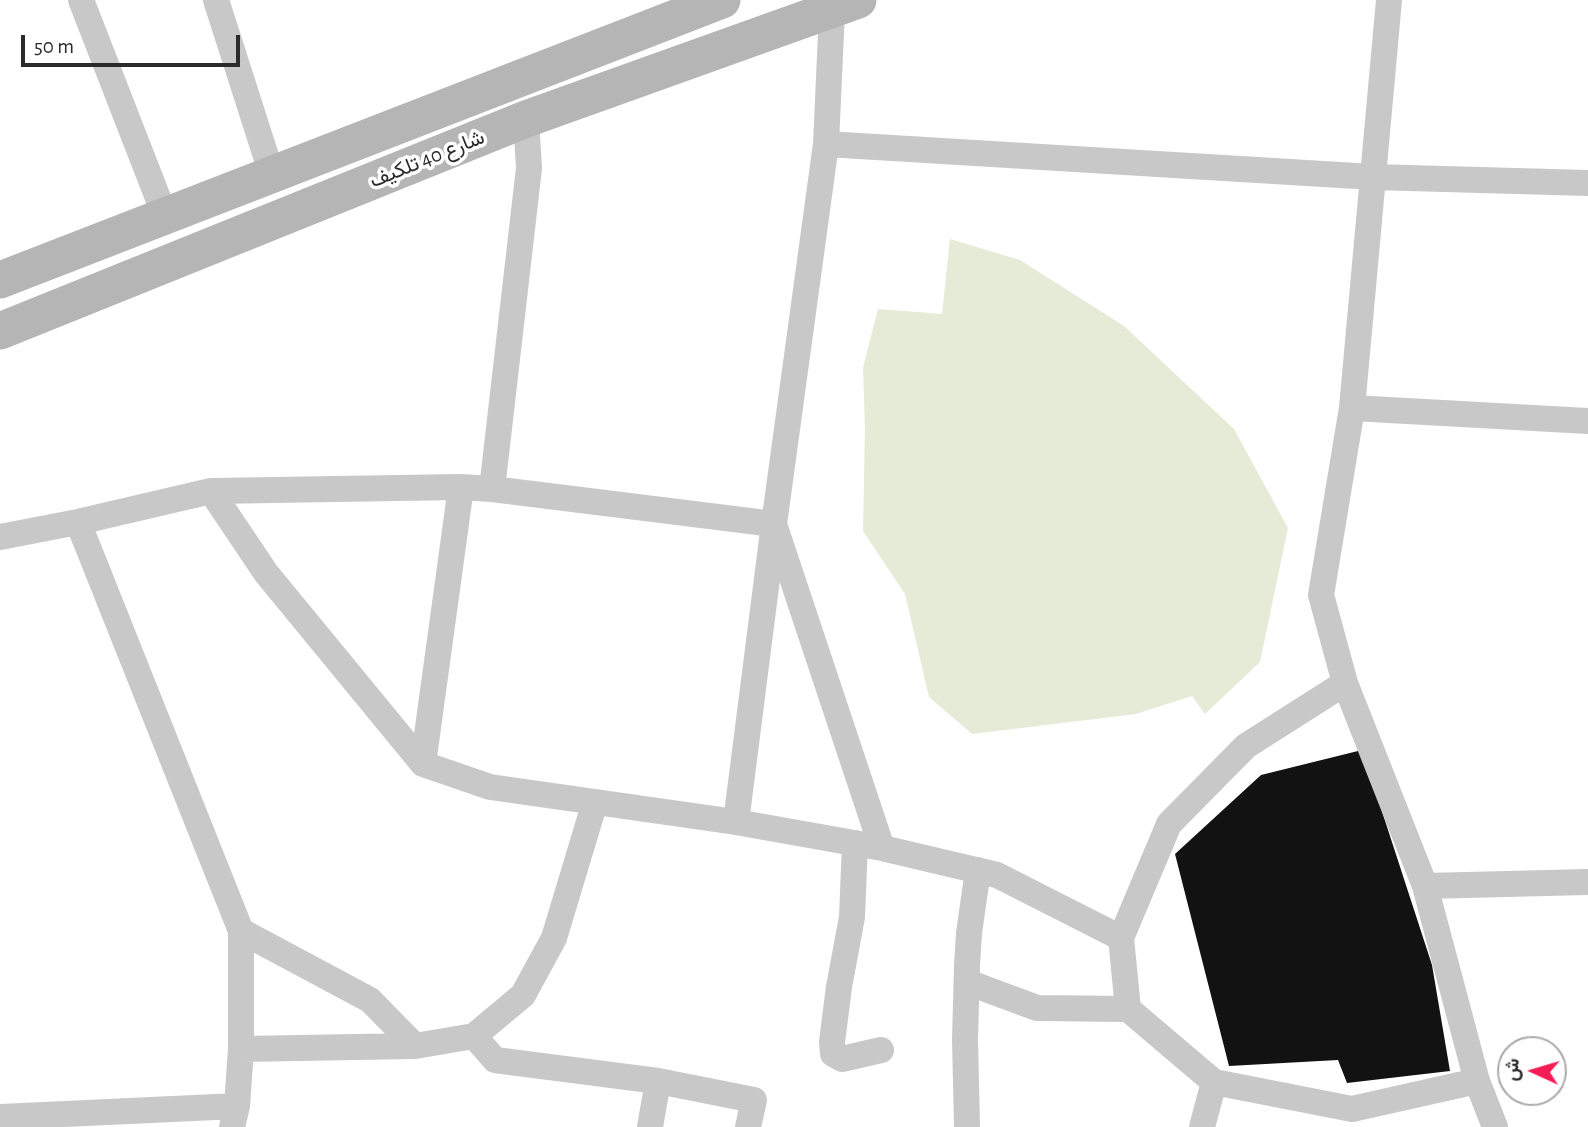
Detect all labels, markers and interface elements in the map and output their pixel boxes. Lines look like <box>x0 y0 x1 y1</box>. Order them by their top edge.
scale bar <box>24 21 243 65</box>
text: 50 m <box>34 36 74 57</box>
street label: شارع 40 تلكيف <box>366 124 488 194</box>
north arrow <box>1497 1036 1567 1106</box>
text: ش <box>1502 1058 1523 1082</box>

